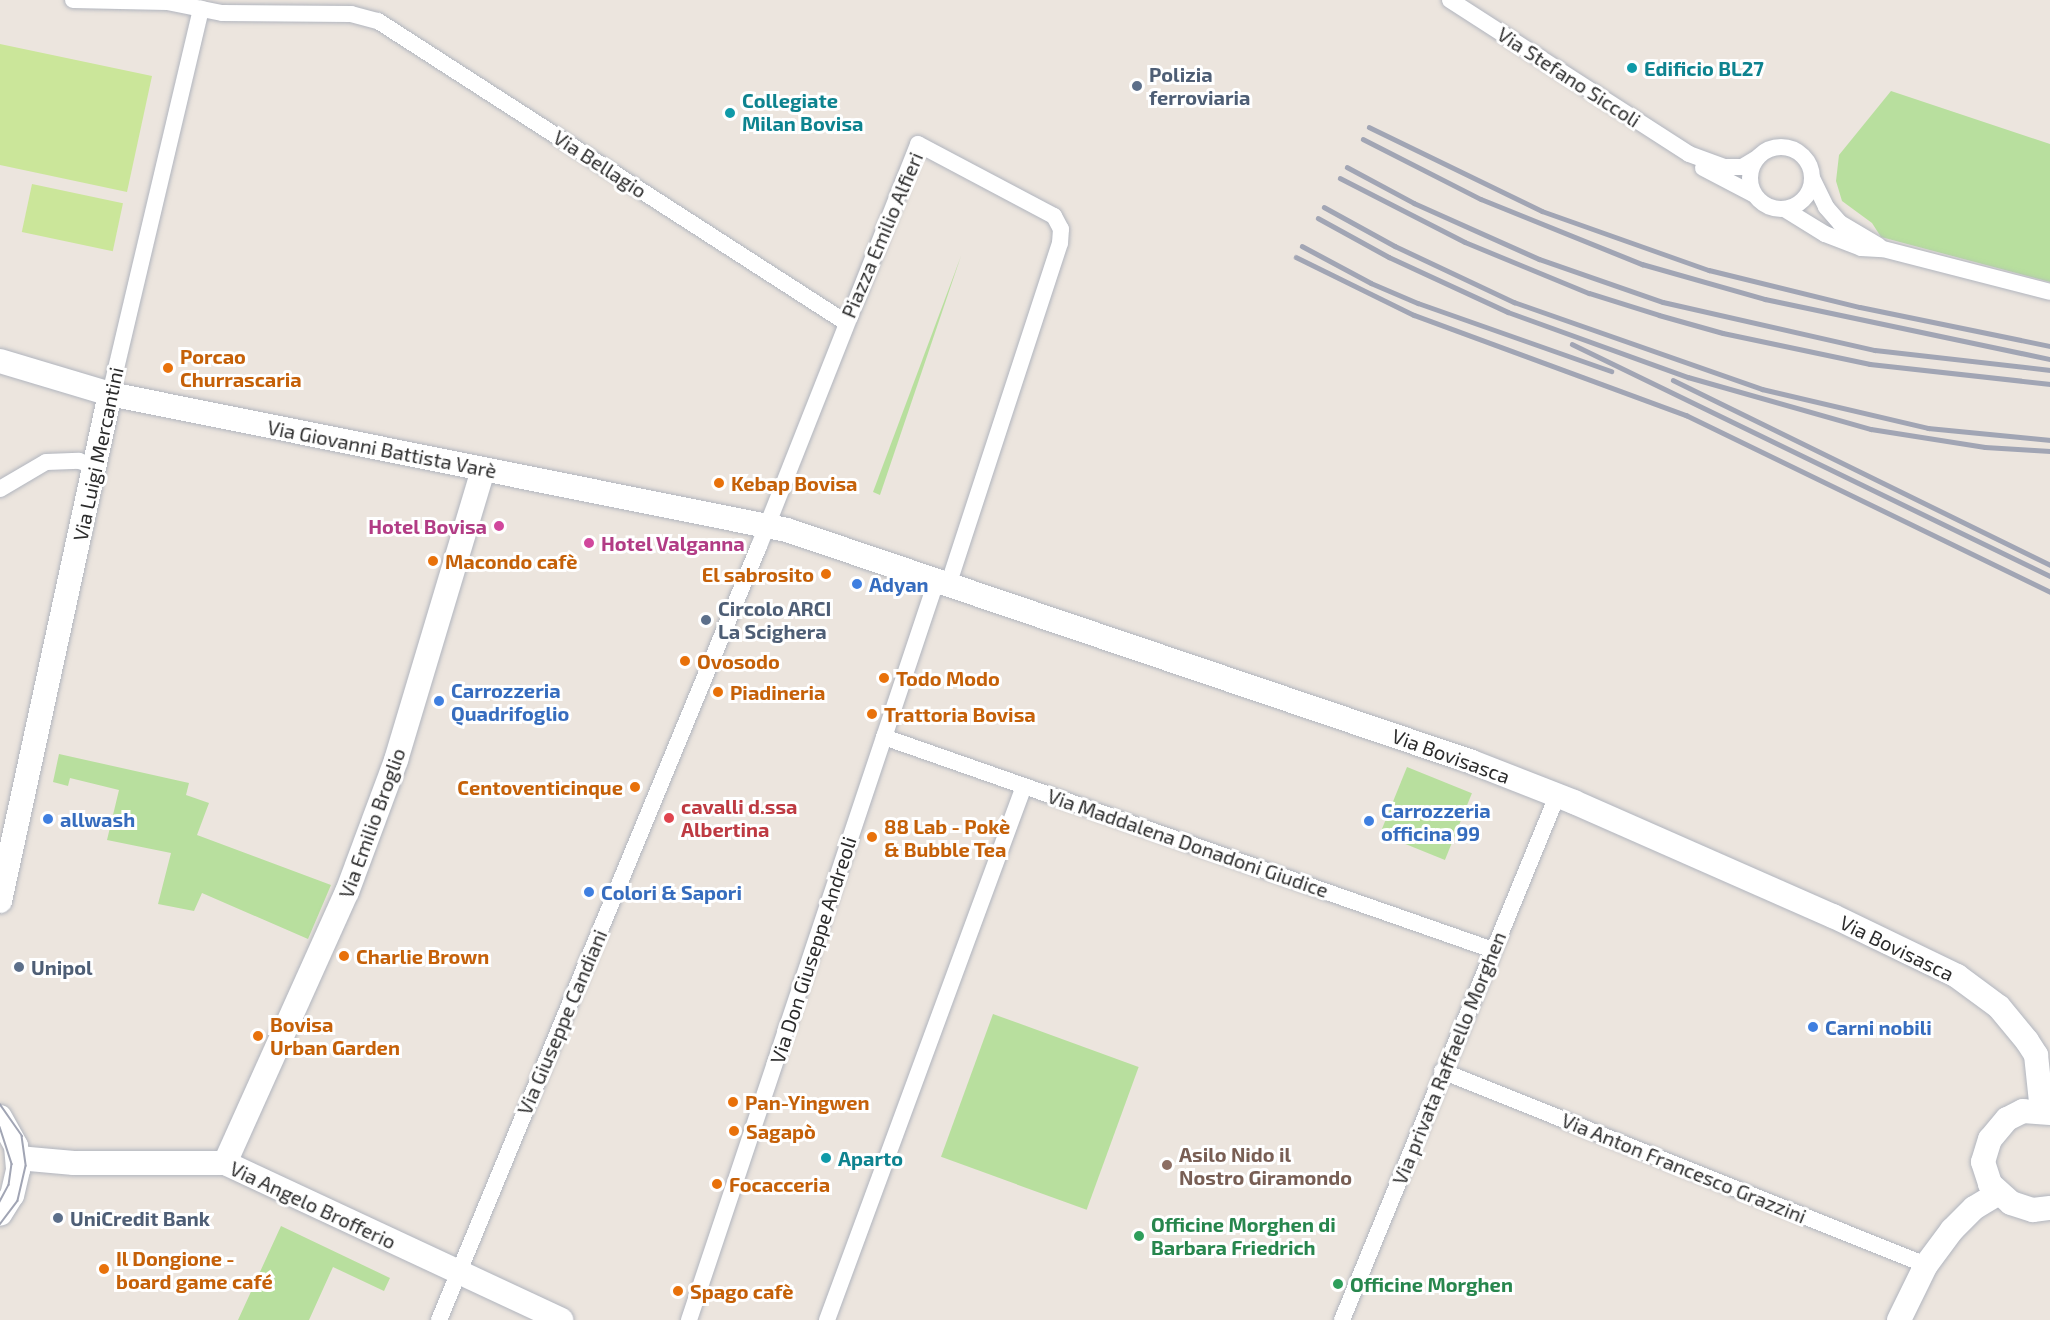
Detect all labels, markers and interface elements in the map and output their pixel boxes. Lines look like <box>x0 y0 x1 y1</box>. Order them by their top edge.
street label: Via Stefano Siccoli <box>1493 22 1645 132</box>
place label: Edificio BL27 <box>1644 56 1764 80</box>
marker: Edificio BL27 <box>1625 61 1639 75</box>
place label: Polizia ferroviaria <box>1149 62 1250 109</box>
marker: Polizia ferroviaria <box>1130 79 1144 93</box>
place label: Collegiate Milan Bovisa <box>742 89 863 136</box>
marker: Collegiate Milan Bovisa <box>723 106 737 120</box>
street label: Via Bellagio <box>549 125 651 203</box>
street label: Piazza Emilio Alfieri <box>836 148 928 322</box>
place label: Porcao Churrascaria <box>180 344 302 391</box>
marker: Porcao Churrascaria <box>161 361 175 375</box>
street label: Via Luigi Mercantini <box>68 365 128 543</box>
street label: Via Giovanni Battista Varè <box>265 415 499 483</box>
place label: Kebap Bovisa <box>731 471 857 495</box>
marker: Kebap Bovisa <box>712 476 726 490</box>
place label: Hotel Bovisa <box>368 514 487 538</box>
marker: Hotel Bovisa <box>492 519 506 533</box>
place label: Hotel Valganna <box>601 531 745 555</box>
marker: Hotel Valganna <box>582 536 596 550</box>
place label: Macondo cafè <box>445 549 577 573</box>
marker: Macondo cafè <box>426 554 440 568</box>
place label: El sabrosito <box>701 562 814 586</box>
marker: El sabrosito <box>819 567 833 581</box>
place label: Adyan <box>869 572 929 596</box>
marker: Adyan <box>850 577 864 591</box>
place label: Circolo ARCI La Scighera <box>718 596 832 643</box>
marker: Circolo ARCI La Scighera <box>699 613 713 627</box>
place label: Ovosodo <box>697 649 780 673</box>
marker: Ovosodo <box>678 654 692 668</box>
place label: Todo Modo <box>896 666 1000 690</box>
marker: Todo Modo <box>877 671 891 685</box>
place label: Carrozzeria Quadrifoglio <box>451 678 569 725</box>
place label: Piadineria <box>730 680 825 704</box>
marker: Piadineria <box>711 685 725 699</box>
marker: Carrozzeria Quadrifoglio <box>432 694 446 708</box>
place label: Trattoria Bovisa <box>884 702 1036 726</box>
marker: Trattoria Bovisa <box>865 707 879 721</box>
street label: Via Bovisasca <box>1389 724 1513 788</box>
street label: Via Emilio Broglio <box>334 745 410 901</box>
place label: Centoventicinque <box>457 775 623 799</box>
marker: Centoventicinque <box>628 780 642 794</box>
street label: Via Maddalena Donadoni Giudice <box>1044 784 1332 902</box>
place label: cavalli d.ssa Albertina <box>681 795 797 842</box>
place label: Carrozzeria officina 99 <box>1381 798 1491 845</box>
place label: allwash <box>60 807 135 831</box>
marker: cavalli d.ssa Albertina <box>662 811 676 825</box>
marker: allwash <box>41 812 55 826</box>
place label: 88 Lab - Pokè & Bubble Tea <box>884 814 1010 861</box>
marker: Carrozzeria officina 99 <box>1362 814 1376 828</box>
marker: 88 Lab - Pokè & Bubble Tea <box>865 830 879 844</box>
street label: Via Don Giuseppe Andreoli <box>765 833 861 1067</box>
place label: Colori & Sapori <box>601 880 742 904</box>
marker: Colori & Sapori <box>582 885 596 899</box>
street label: Via Bovisasca <box>1836 910 1958 986</box>
street label: Via Giuseppe Candiani <box>512 926 612 1118</box>
street label: Via privata Raffaello Morghen <box>1387 928 1511 1188</box>
place label: Charlie Brown <box>356 944 489 968</box>
marker: Charlie Brown <box>337 949 351 963</box>
place label: Unipol <box>31 955 93 979</box>
marker: Unipol <box>12 960 26 974</box>
place label: Bovisa Urban Garden <box>270 1012 400 1059</box>
place label: Carni nobili <box>1825 1015 1932 1039</box>
marker: Carni nobili <box>1806 1020 1820 1034</box>
marker: Bovisa Urban Garden <box>251 1029 265 1043</box>
place label: Pan-Yingwen <box>745 1090 870 1114</box>
marker: Pan-Yingwen <box>726 1095 740 1109</box>
street label: Via Anton Francesco Grazzini <box>1558 1108 1810 1228</box>
place label: Sagapò <box>746 1119 816 1143</box>
marker: Sagapò <box>727 1124 741 1138</box>
place label: Asilo Nido il Nostro Giramondo <box>1179 1142 1352 1189</box>
place label: Aparto <box>838 1146 903 1170</box>
marker: Aparto <box>819 1151 833 1165</box>
street label: Via Angelo Brofferio <box>226 1156 400 1254</box>
marker: Asilo Nido il Nostro Giramondo <box>1160 1158 1174 1172</box>
place label: Focacceria <box>729 1172 830 1196</box>
marker: Focacceria <box>710 1177 724 1191</box>
place label: UniCredit Bank <box>70 1206 210 1230</box>
marker: UniCredit Bank <box>51 1211 65 1225</box>
place label: Officine Morghen di Barbara Friedrich <box>1151 1212 1336 1259</box>
marker: Officine Morghen di Barbara Friedrich <box>1132 1229 1146 1243</box>
place label: Il Dongione - board game café <box>116 1246 273 1293</box>
marker: Il Dongione - board game café <box>97 1262 111 1276</box>
place label: Officine Morghen <box>1350 1272 1513 1296</box>
marker: Officine Morghen <box>1331 1277 1345 1291</box>
place label: Spago cafè <box>690 1279 794 1303</box>
marker: Spago cafè <box>671 1284 685 1298</box>

